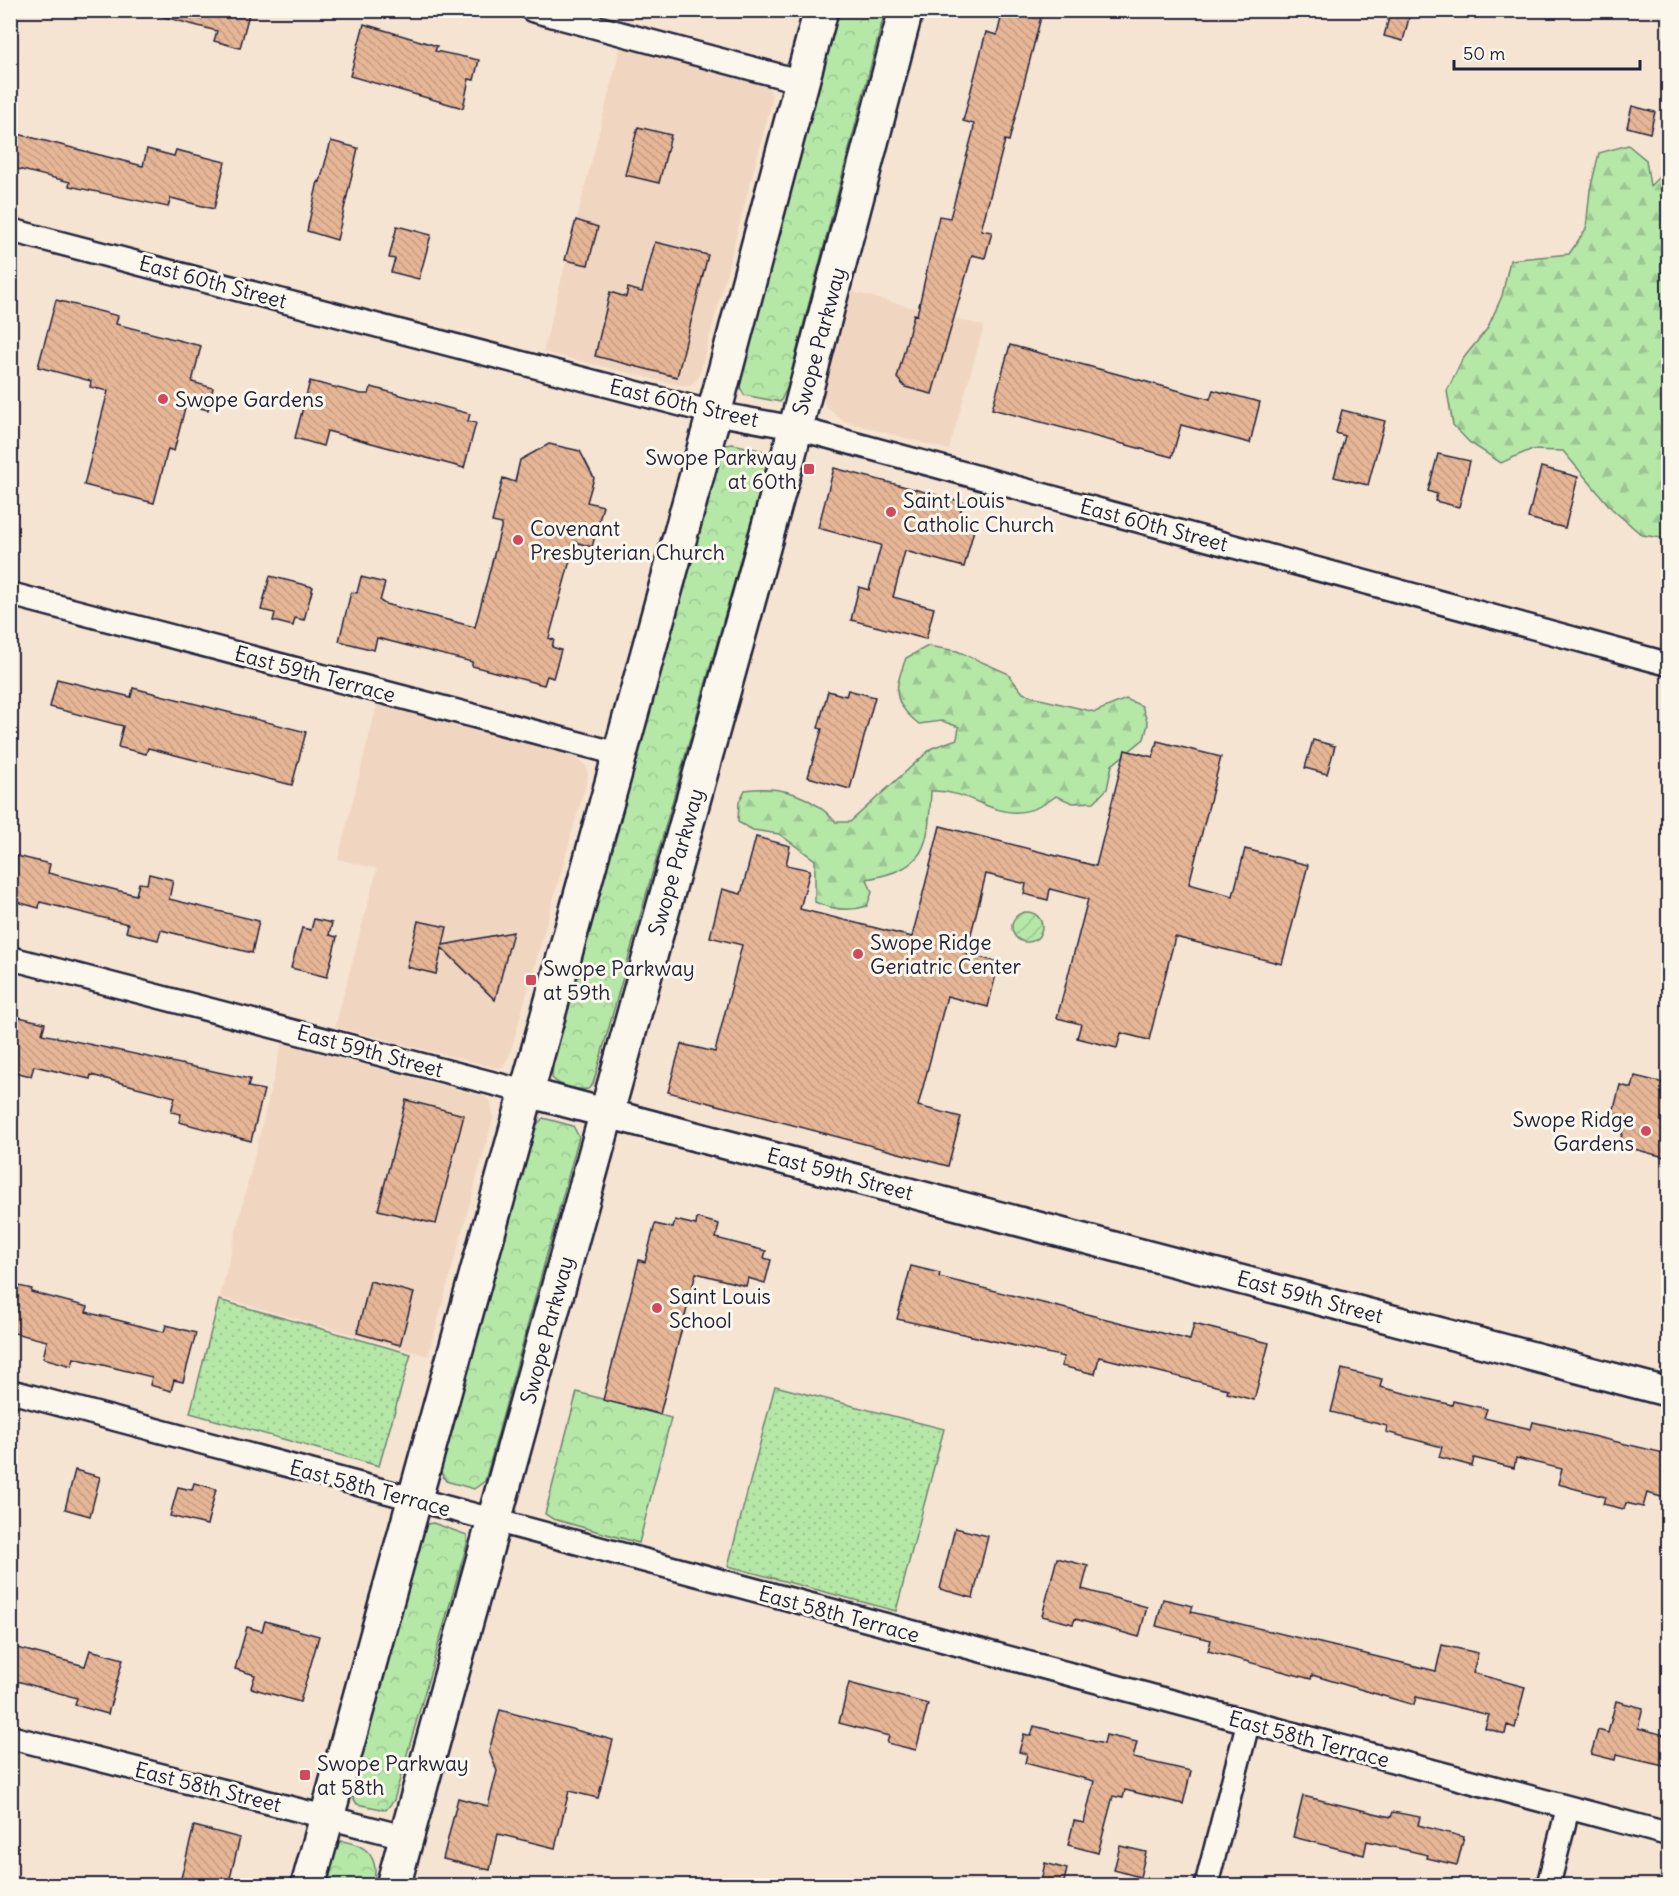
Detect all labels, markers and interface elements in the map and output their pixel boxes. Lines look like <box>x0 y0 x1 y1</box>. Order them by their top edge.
scale bar <box>1454 33 1640 71</box>
text: 50 m <box>1463 42 1505 65</box>
street label: East 60th Street <box>136 249 290 315</box>
street label: Swope Parkway <box>786 264 852 418</box>
street label: East 60th Street <box>607 373 761 433</box>
place label: Swope Gardens <box>175 386 324 413</box>
marker: Swope Gardens <box>156 392 170 406</box>
place label: Swope Parkway at 60th <box>645 444 797 495</box>
marker: Swope Parkway at 60th <box>802 462 816 476</box>
place label: Saint Louis Catholic Church <box>903 487 1054 538</box>
street label: East 60th Street <box>1077 492 1231 558</box>
marker: Saint Louis Catholic Church <box>884 505 898 519</box>
place label: Covenant Presbyterian Church <box>530 515 725 566</box>
marker: Covenant Presbyterian Church <box>511 533 525 547</box>
street label: East 59th Terrace <box>232 640 398 708</box>
street label: Swope Parkway <box>642 785 710 939</box>
place label: Swope Ridge Geriatric Center <box>870 929 1022 980</box>
marker: Swope Ridge Geriatric Center <box>851 947 865 961</box>
place label: Swope Parkway at 59th <box>543 955 695 1006</box>
marker: Swope Parkway at 59th <box>524 973 538 987</box>
street label: East 59th Street <box>294 1019 446 1083</box>
place label: Swope Ridge Gardens <box>1513 1106 1634 1157</box>
marker: Swope Ridge Gardens <box>1639 1124 1653 1138</box>
street label: East 59th Street <box>764 1142 916 1206</box>
street label: Swope Parkway <box>514 1253 580 1407</box>
street label: East 59th Street <box>1234 1265 1386 1329</box>
place label: Saint Louis School <box>669 1283 771 1334</box>
marker: Saint Louis School <box>650 1301 664 1315</box>
street label: East 58th Terrace <box>287 1454 453 1522</box>
street label: East 58th Terrace <box>756 1580 922 1648</box>
street label: East 58th Terrace <box>1226 1705 1392 1773</box>
place label: Swope Parkway at 58th <box>317 1750 469 1801</box>
street label: East 58th Street <box>132 1756 284 1818</box>
marker: Swope Parkway at 58th <box>298 1768 312 1782</box>

